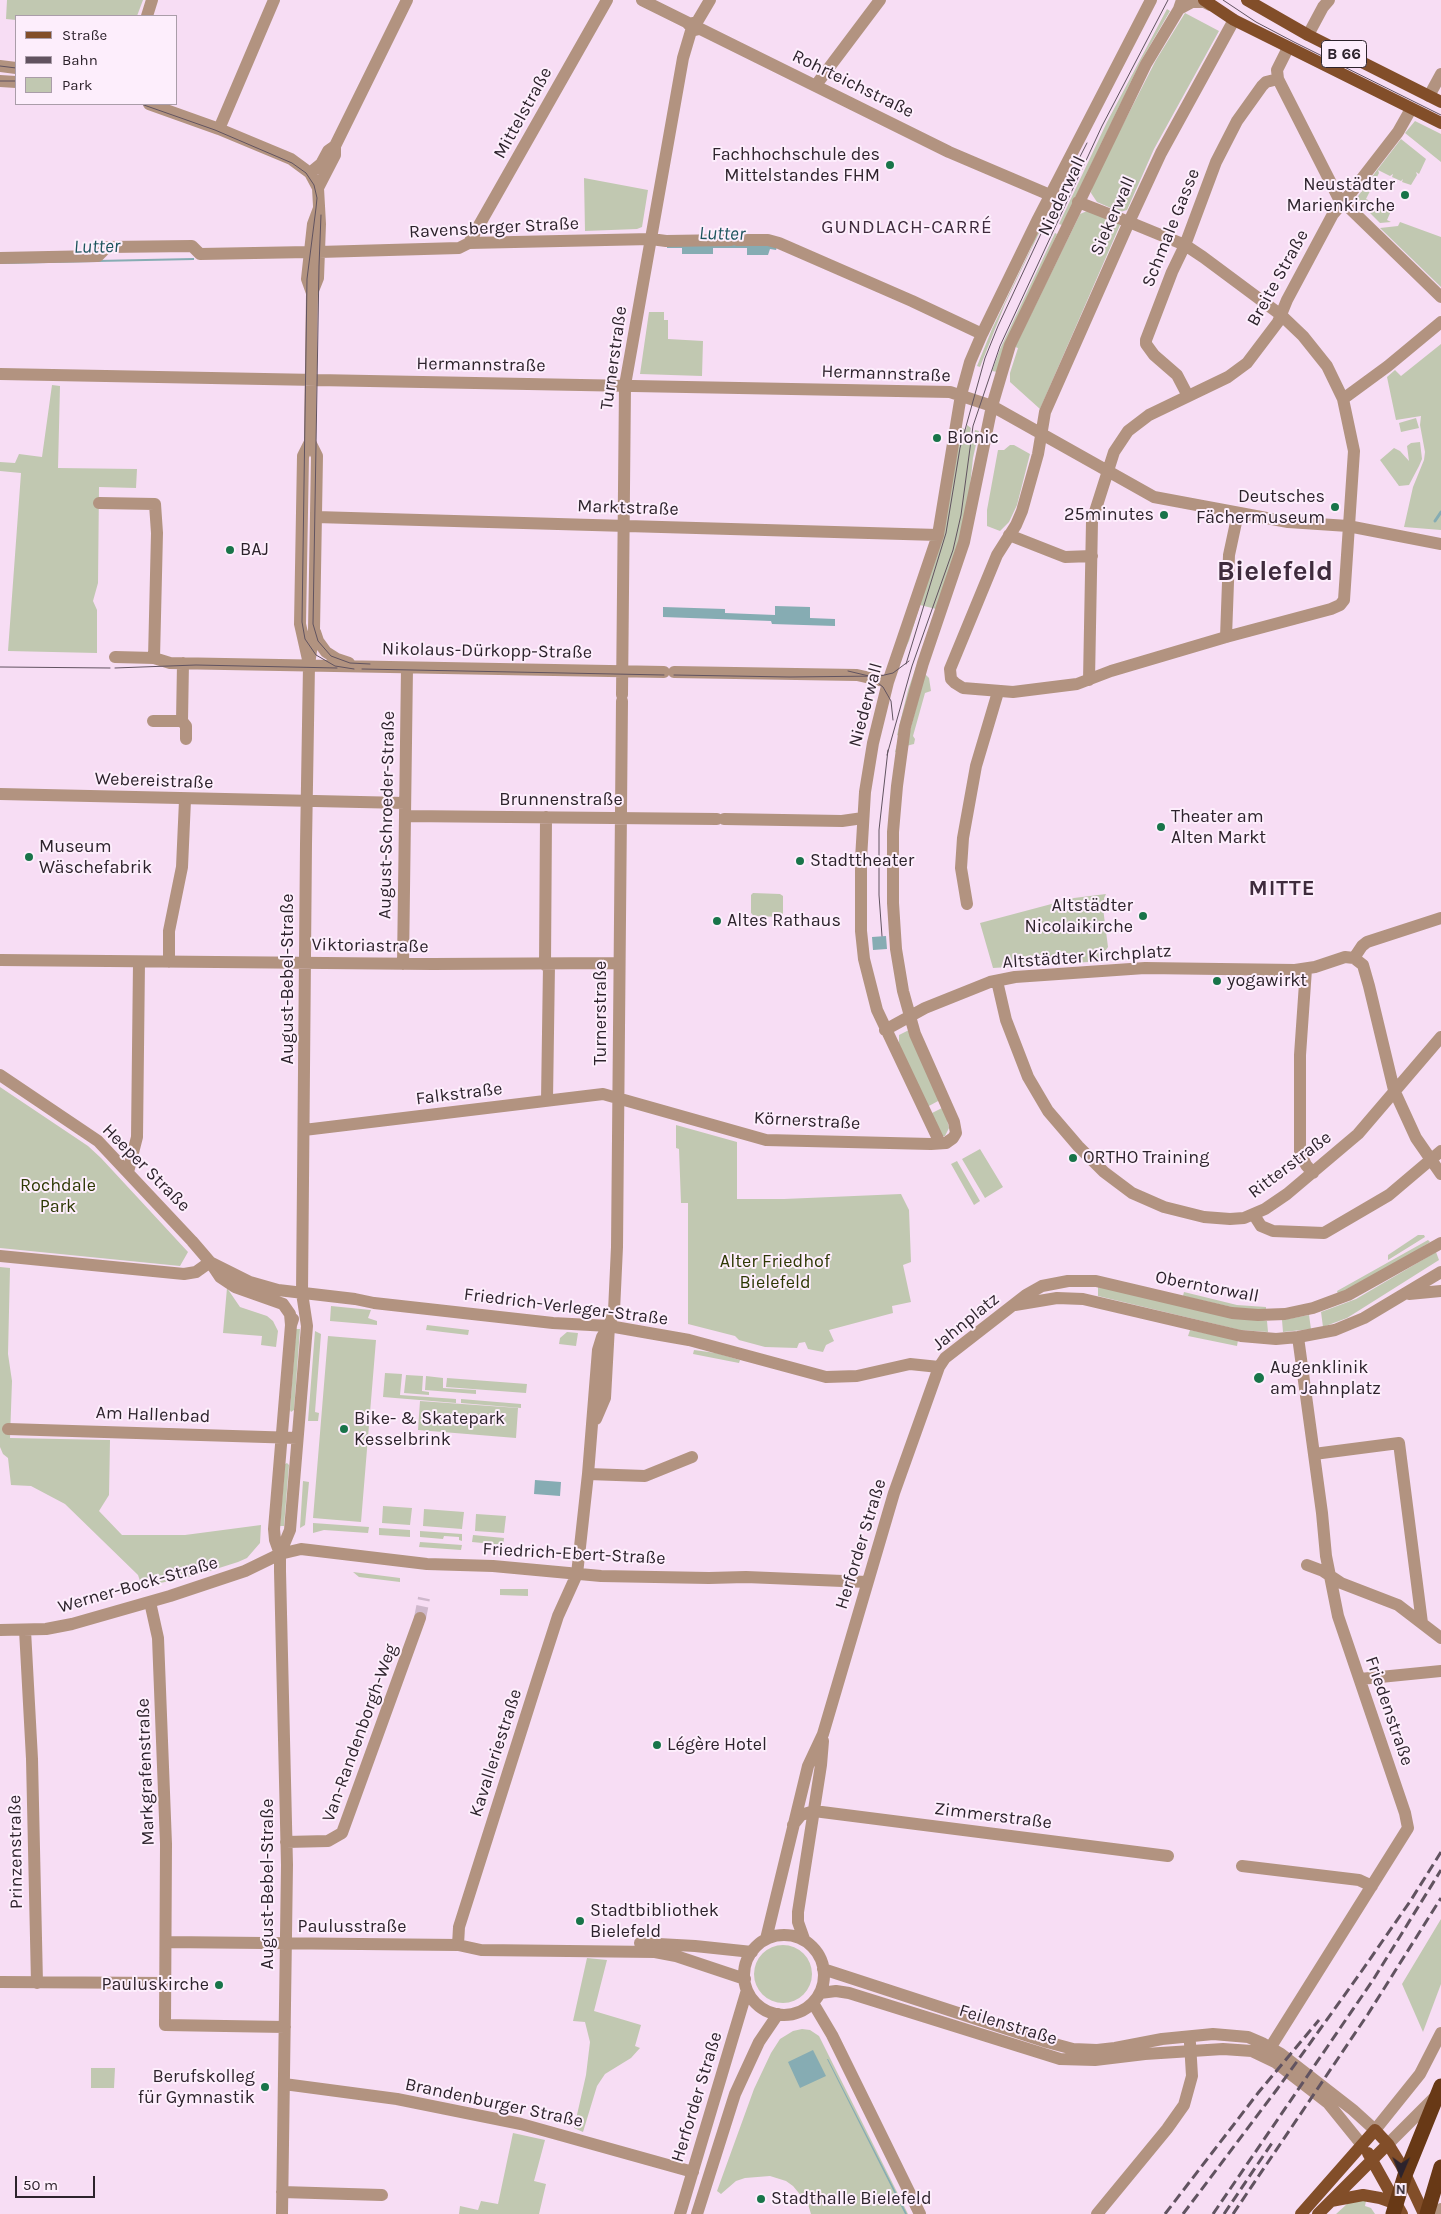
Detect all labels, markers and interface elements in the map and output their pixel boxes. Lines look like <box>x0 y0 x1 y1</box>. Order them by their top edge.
legend <box>15 15 178 105</box>
text: Straße <box>62 26 107 44</box>
road number: B 66 <box>1322 41 1366 68</box>
street label: Rohrteichstraße <box>789 45 917 123</box>
text: Bahn <box>62 51 98 69</box>
street label: Mittelstraße <box>489 63 557 163</box>
text: Park <box>62 76 92 94</box>
place label: Fachhochschule des Mittelstandes FHM <box>712 144 880 186</box>
street label: Niederwall <box>1033 152 1091 240</box>
marker: Fachhochschule des Mittelstandes FHM <box>884 159 896 171</box>
street label: Schmale Gasse <box>1137 166 1205 290</box>
street label: Siekerwall <box>1086 173 1140 259</box>
place label: Neustädter Marienkirche <box>1286 174 1395 216</box>
marker: Neustädter Marienkirche <box>1399 189 1411 201</box>
street label: Ravensberger Straße <box>408 213 580 243</box>
district label: GUNDLACH-CARRÉ <box>820 217 994 239</box>
water label: Lutter <box>699 222 745 246</box>
street label: Breite Straße <box>1243 226 1313 330</box>
water label: Lutter <box>74 235 120 259</box>
street label: Turnerstraße <box>596 305 632 411</box>
street label: Hermannstraße <box>416 353 546 377</box>
street label: Hermannstraße <box>821 361 951 387</box>
place label: Bionic <box>947 427 999 449</box>
marker: Bionic <box>931 432 943 444</box>
place label: Deutsches Fächermuseum <box>1196 486 1325 528</box>
street label: Marktstraße <box>577 495 679 521</box>
marker: Deutsches Fächermuseum <box>1329 501 1341 513</box>
place label: 25minutes <box>1064 504 1154 526</box>
marker: 25minutes <box>1158 509 1170 521</box>
place label: BAJ <box>240 539 269 561</box>
marker: BAJ <box>224 544 236 556</box>
district label: Bielefeld <box>1217 555 1333 589</box>
street label: Nikolaus-Dürkopp-Straße <box>382 638 592 664</box>
street label: Niederwall <box>844 660 888 750</box>
street label: August-Schroeder-Straße <box>374 711 400 919</box>
street label: Webereistraße <box>94 768 214 794</box>
street label: Brunnenstraße <box>499 789 623 811</box>
place label: Theater am Alten Markt <box>1171 806 1266 849</box>
marker: Theater am Alten Markt <box>1155 821 1167 833</box>
place label: Museum Wäschefabrik <box>39 836 152 879</box>
place label: Stadttheater <box>810 850 914 872</box>
marker: Museum Wäschefabrik <box>23 851 35 863</box>
marker: Stadttheater <box>794 855 806 867</box>
district label: MITTE <box>1248 876 1316 902</box>
street label: August-Bebel-Straße <box>277 894 299 1064</box>
place label: Altstädter Nicolaikirche <box>1024 895 1133 938</box>
place label: Altes Rathaus <box>727 910 841 932</box>
marker: Altstädter Nicolaikirche <box>1137 910 1149 922</box>
marker: Altes Rathaus <box>711 915 723 927</box>
street label: Viktoriastraße <box>311 934 429 958</box>
street label: Altstädter Kirchplatz <box>1002 940 1172 974</box>
street label: Turnerstraße <box>590 961 612 1065</box>
place label: yogawirkt <box>1227 970 1307 992</box>
marker: yogawirkt <box>1211 975 1223 987</box>
street label: Falkstraße <box>414 1078 504 1110</box>
street label: Körnerstraße <box>753 1107 861 1135</box>
street label: Heeper Straße <box>98 1120 194 1216</box>
street label: Ritterstraße <box>1244 1127 1336 1203</box>
place label: ORTHO Training <box>1083 1147 1209 1169</box>
marker: ORTHO Training <box>1067 1152 1079 1164</box>
park label: Rochdale Park <box>20 1175 96 1218</box>
park label: Alter Friedhof Bielefeld <box>720 1251 830 1294</box>
street label: Oberntorwall <box>1153 1266 1261 1308</box>
street label: Friedrich-Verleger-Straße <box>463 1284 669 1330</box>
street label: Jahnplatz <box>928 1289 1004 1355</box>
place label: Augenklinik am Jahnplatz <box>1270 1357 1381 1400</box>
marker: Augenklinik am Jahnplatz <box>1252 1371 1266 1385</box>
street label: Am Hallenbad <box>95 1402 211 1428</box>
place label: Bike- & Skatepark Kesselbrink <box>354 1408 505 1450</box>
marker: Bike- & Skatepark Kesselbrink <box>338 1423 350 1435</box>
street label: Herforder Straße <box>831 1476 891 1612</box>
street label: Friedrich-Ebert-Straße <box>482 1538 666 1570</box>
street label: Werner-Bock-Straße <box>56 1552 220 1618</box>
street label: Van-Randenborgh-Weg <box>318 1641 402 1825</box>
street label: Friedenstraße <box>1360 1653 1418 1769</box>
street label: Kavalleriestraße <box>465 1686 527 1820</box>
street label: Markgrafenstraße <box>133 1698 159 1846</box>
place label: Légère Hotel <box>667 1734 767 1756</box>
marker: Légère Hotel <box>651 1739 663 1751</box>
street label: Prinzenstraße <box>4 1795 28 1909</box>
street label: Zimmerstraße <box>933 1798 1053 1834</box>
street label: August-Bebel-Straße <box>257 1799 279 1969</box>
place label: Stadtbibliothek Bielefeld <box>590 1900 719 1942</box>
marker: Stadtbibliothek Bielefeld <box>574 1915 586 1927</box>
street label: Paulusstraße <box>297 1916 407 1938</box>
place label: Pauluskirche <box>101 1974 209 1996</box>
marker: Pauluskirche <box>213 1979 225 1991</box>
street label: Feilenstraße <box>956 2000 1060 2050</box>
street label: Herforder Straße <box>667 2029 727 2165</box>
place label: Berufskolleg für Gymnastik <box>138 2066 255 2108</box>
street label: Brandenburger Straße <box>403 2074 585 2132</box>
marker: Berufskolleg für Gymnastik <box>259 2081 271 2093</box>
north arrow <box>1376 2149 1426 2199</box>
scale bar <box>18 2166 98 2198</box>
text: 50 m <box>23 2176 58 2194</box>
text: N <box>1396 2181 1406 2198</box>
place label: Stadthalle Bielefeld <box>771 2188 932 2210</box>
marker: Stadthalle Bielefeld <box>755 2193 767 2205</box>

